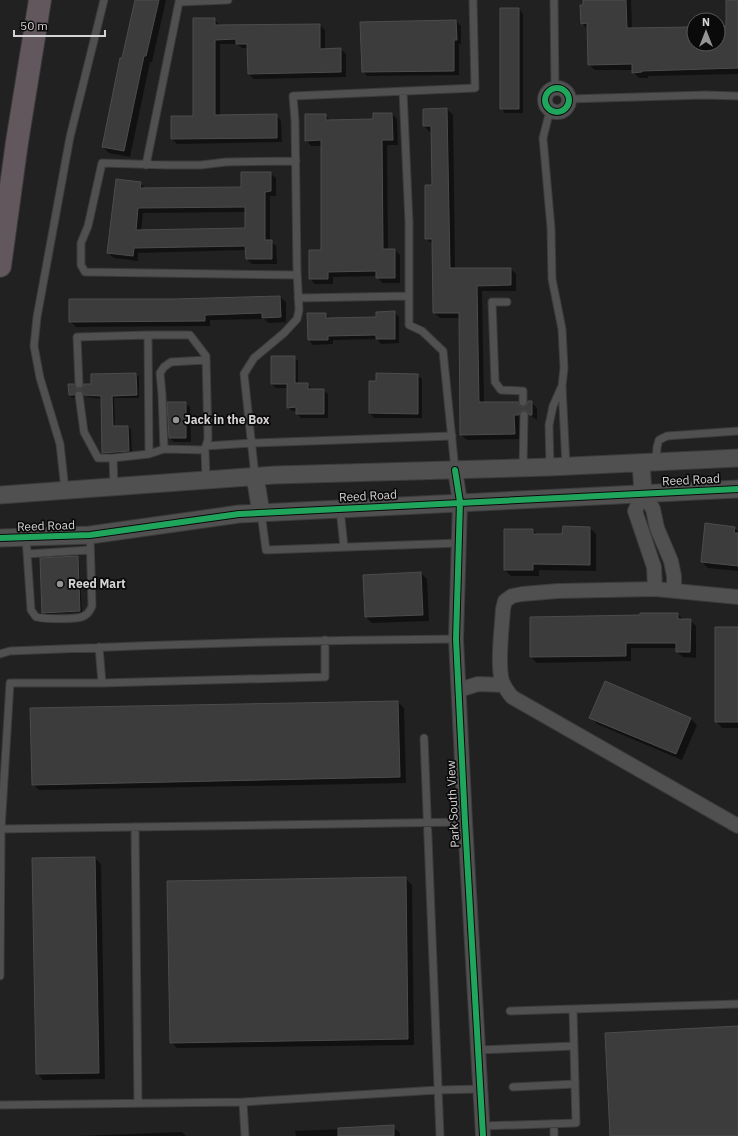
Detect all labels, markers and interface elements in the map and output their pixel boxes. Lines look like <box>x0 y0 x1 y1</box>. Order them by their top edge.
scale bar <box>14 12 105 38</box>
north arrow <box>686 12 726 52</box>
text: N <box>702 15 710 29</box>
text: 50 m <box>20 18 48 33</box>
place label: Jack in the Box <box>184 412 270 427</box>
marker: Jack in the Box <box>171 415 181 425</box>
street label: Reed Road <box>662 470 720 489</box>
street label: Reed Road <box>339 486 397 505</box>
street label: Reed Road <box>17 517 75 534</box>
place label: Reed Mart <box>68 576 126 591</box>
marker: Reed Mart <box>55 579 65 589</box>
street label: Park South View <box>443 760 462 848</box>

